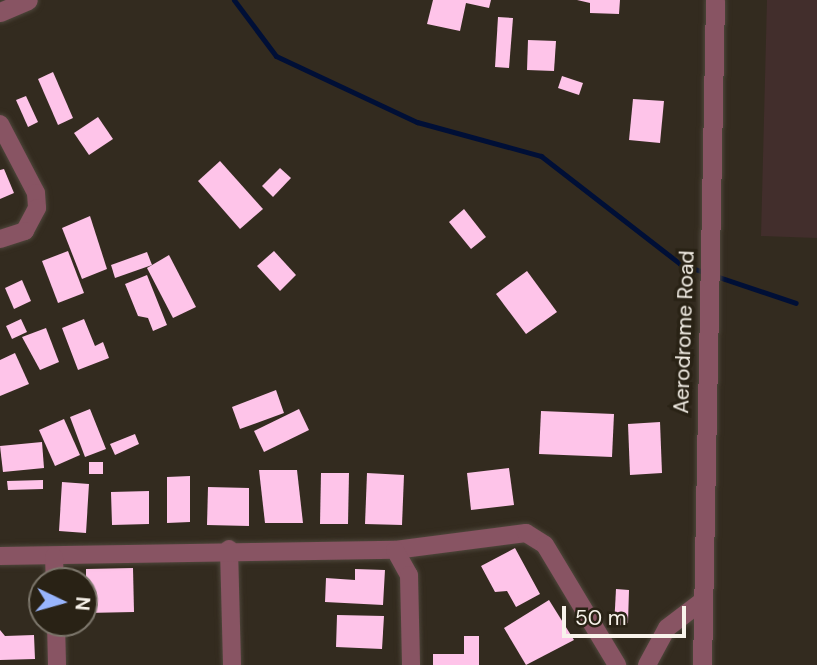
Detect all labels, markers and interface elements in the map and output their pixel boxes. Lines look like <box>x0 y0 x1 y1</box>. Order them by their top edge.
street label: Aerodrome Road <box>669 250 699 414</box>
north arrow <box>28 567 98 637</box>
scale bar <box>565 592 689 636</box>
text: N <box>69 596 95 612</box>
text: 50 m <box>575 604 626 632</box>

